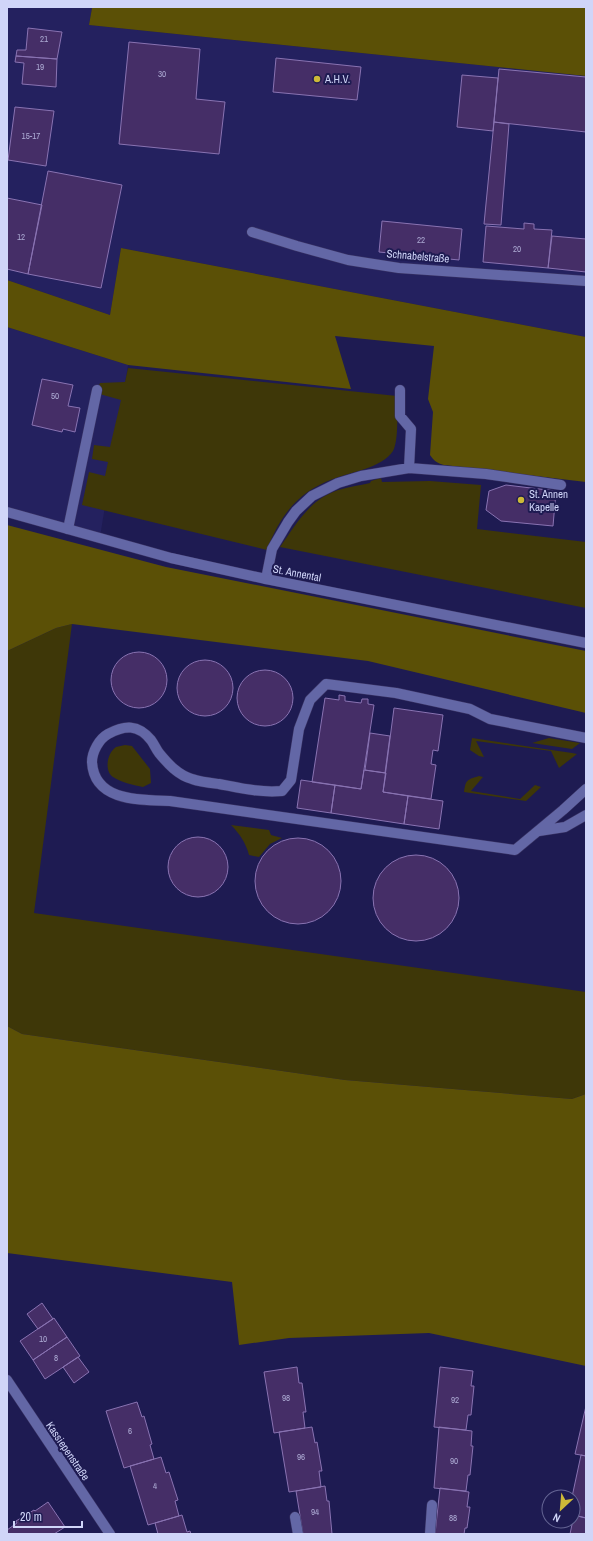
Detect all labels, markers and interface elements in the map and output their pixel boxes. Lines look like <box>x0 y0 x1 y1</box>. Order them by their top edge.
house number: 21 <box>40 33 48 45</box>
house number: 19 <box>36 61 44 73</box>
house number: 30 <box>158 68 166 80</box>
place label: A.H.V. <box>324 72 350 86</box>
marker: A.H.V. <box>312 74 322 84</box>
house number: 15-17 <box>22 130 40 142</box>
house number: 12 <box>17 231 25 243</box>
house number: 22 <box>417 234 425 246</box>
house number: 20 <box>513 243 521 255</box>
street label: Schnabelstraße <box>386 246 450 266</box>
house number: 50 <box>51 390 59 402</box>
place label: St. Annen Kapelle <box>529 487 568 514</box>
marker: St. Annen Kapelle <box>516 495 526 505</box>
street label: St. Annental <box>272 561 322 585</box>
house number: 10 <box>39 1333 47 1345</box>
house number: 8 <box>54 1352 58 1364</box>
house number: 98 <box>282 1392 290 1404</box>
house number: 92 <box>451 1394 459 1406</box>
street label: Kassiepenstraße <box>43 1419 93 1483</box>
house number: 6 <box>128 1425 132 1437</box>
house number: 96 <box>297 1451 305 1463</box>
house number: 90 <box>450 1455 458 1467</box>
house number: 4 <box>153 1480 157 1492</box>
north arrow <box>541 1489 581 1529</box>
scale bar <box>14 1503 82 1529</box>
house number: 94 <box>311 1506 319 1518</box>
text: 20 m <box>20 1509 42 1525</box>
text: N <box>551 1510 563 1526</box>
house number: 88 <box>449 1512 457 1524</box>

